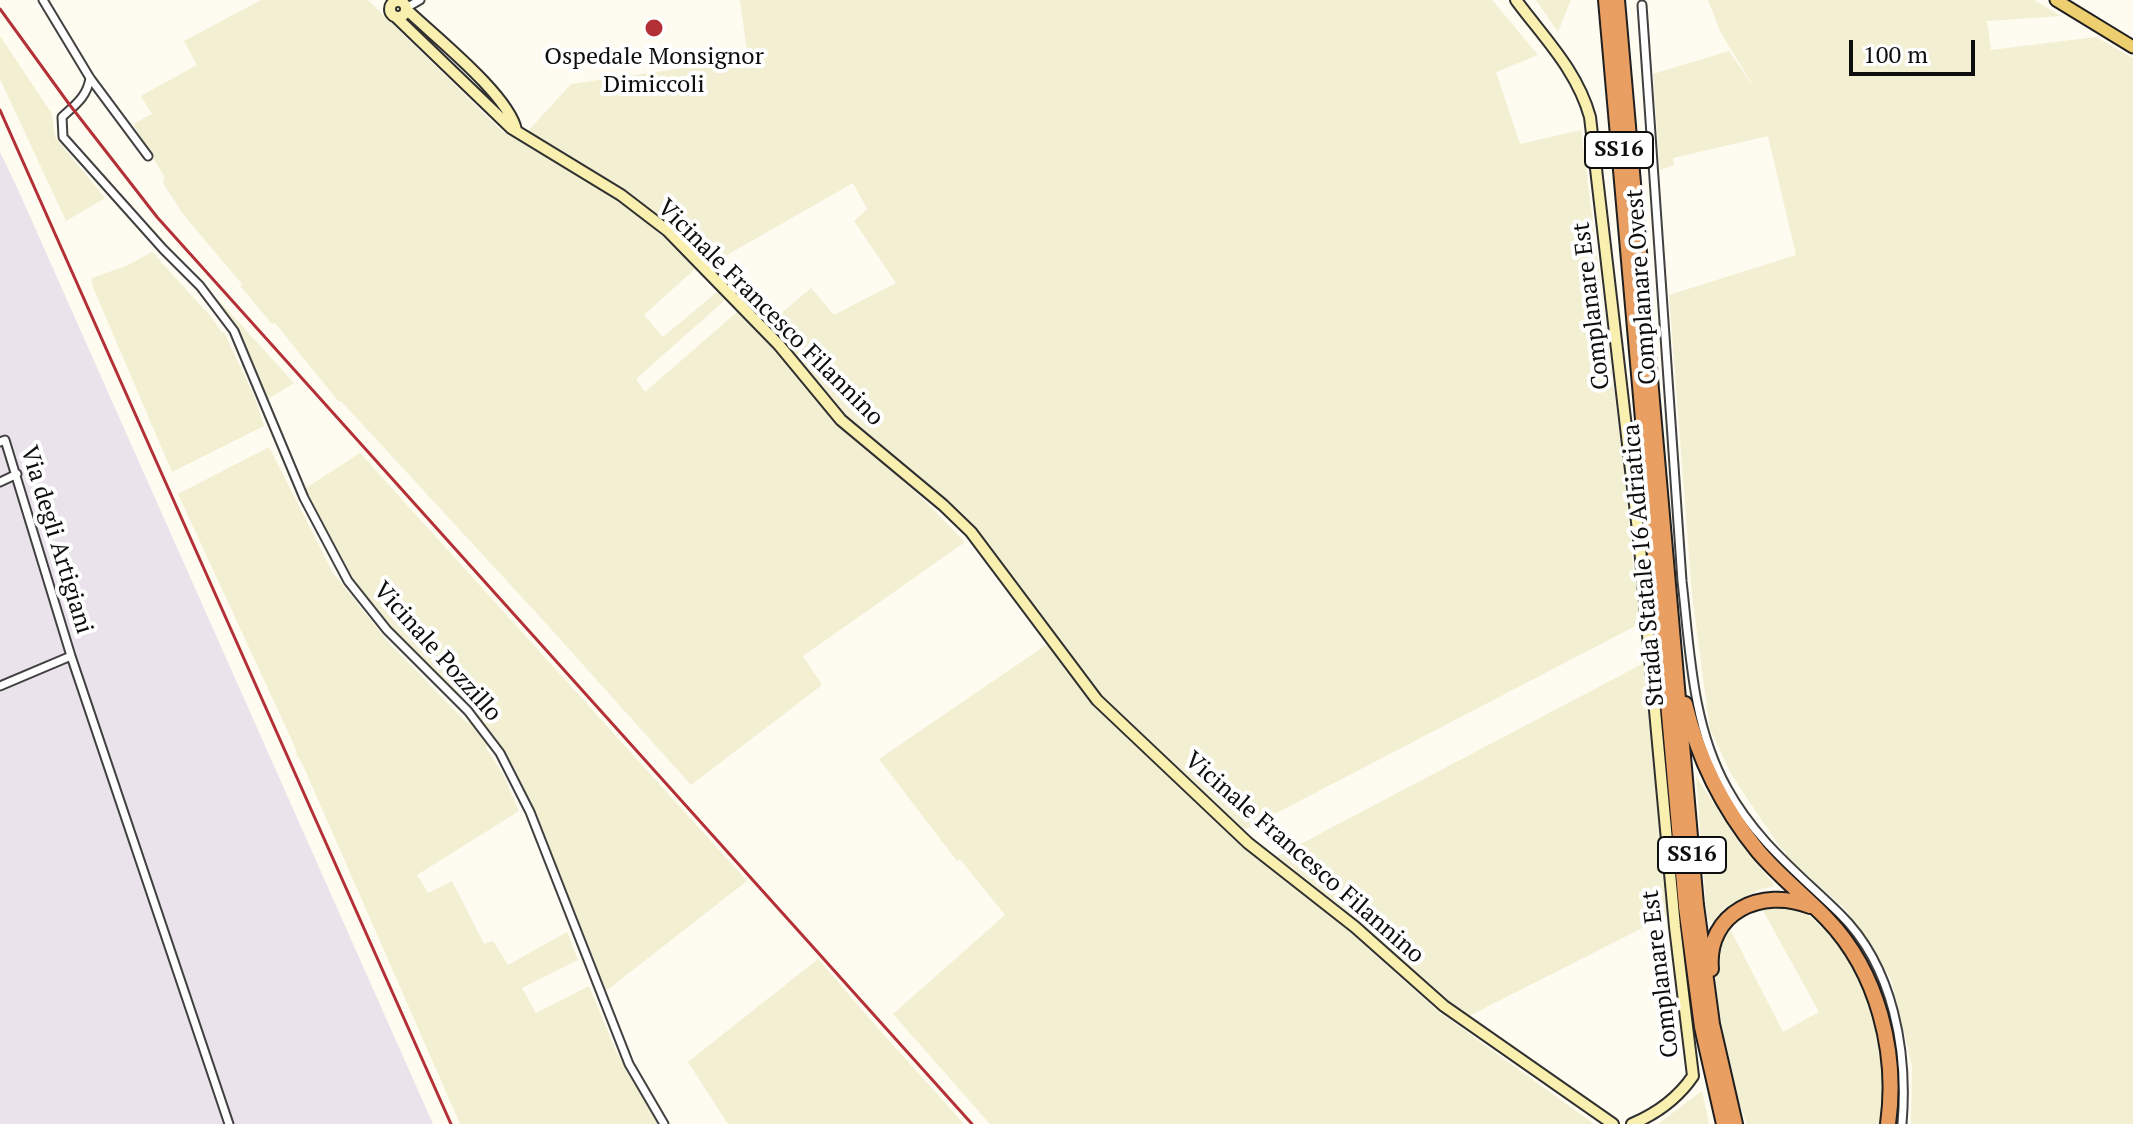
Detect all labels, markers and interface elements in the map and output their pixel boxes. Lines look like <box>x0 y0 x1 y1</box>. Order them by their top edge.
marker: Ospedale Monsignor Dimiccoli <box>643 17 665 39</box>
scale bar <box>1853 24 1979 74</box>
text: 100 m <box>1863 38 1928 70</box>
place label: Ospedale Monsignor Dimiccoli <box>544 43 764 99</box>
road number: SS16 <box>1585 132 1653 168</box>
street label: Complanare Ovest <box>1621 188 1663 386</box>
street label: Vicinale Francesco Filannino <box>651 194 889 432</box>
street label: Complanare Est <box>1567 221 1617 391</box>
street label: Strada Statale 16 Adriatica <box>1617 423 1671 707</box>
street label: Via degli Artigiani <box>14 443 98 637</box>
street label: Vicinale Pozzillo <box>367 576 507 728</box>
street label: Vicinale Francesco Filannino <box>1178 746 1430 970</box>
road number: SS16 <box>1658 837 1726 873</box>
street label: Complanare Est <box>1636 889 1686 1059</box>

